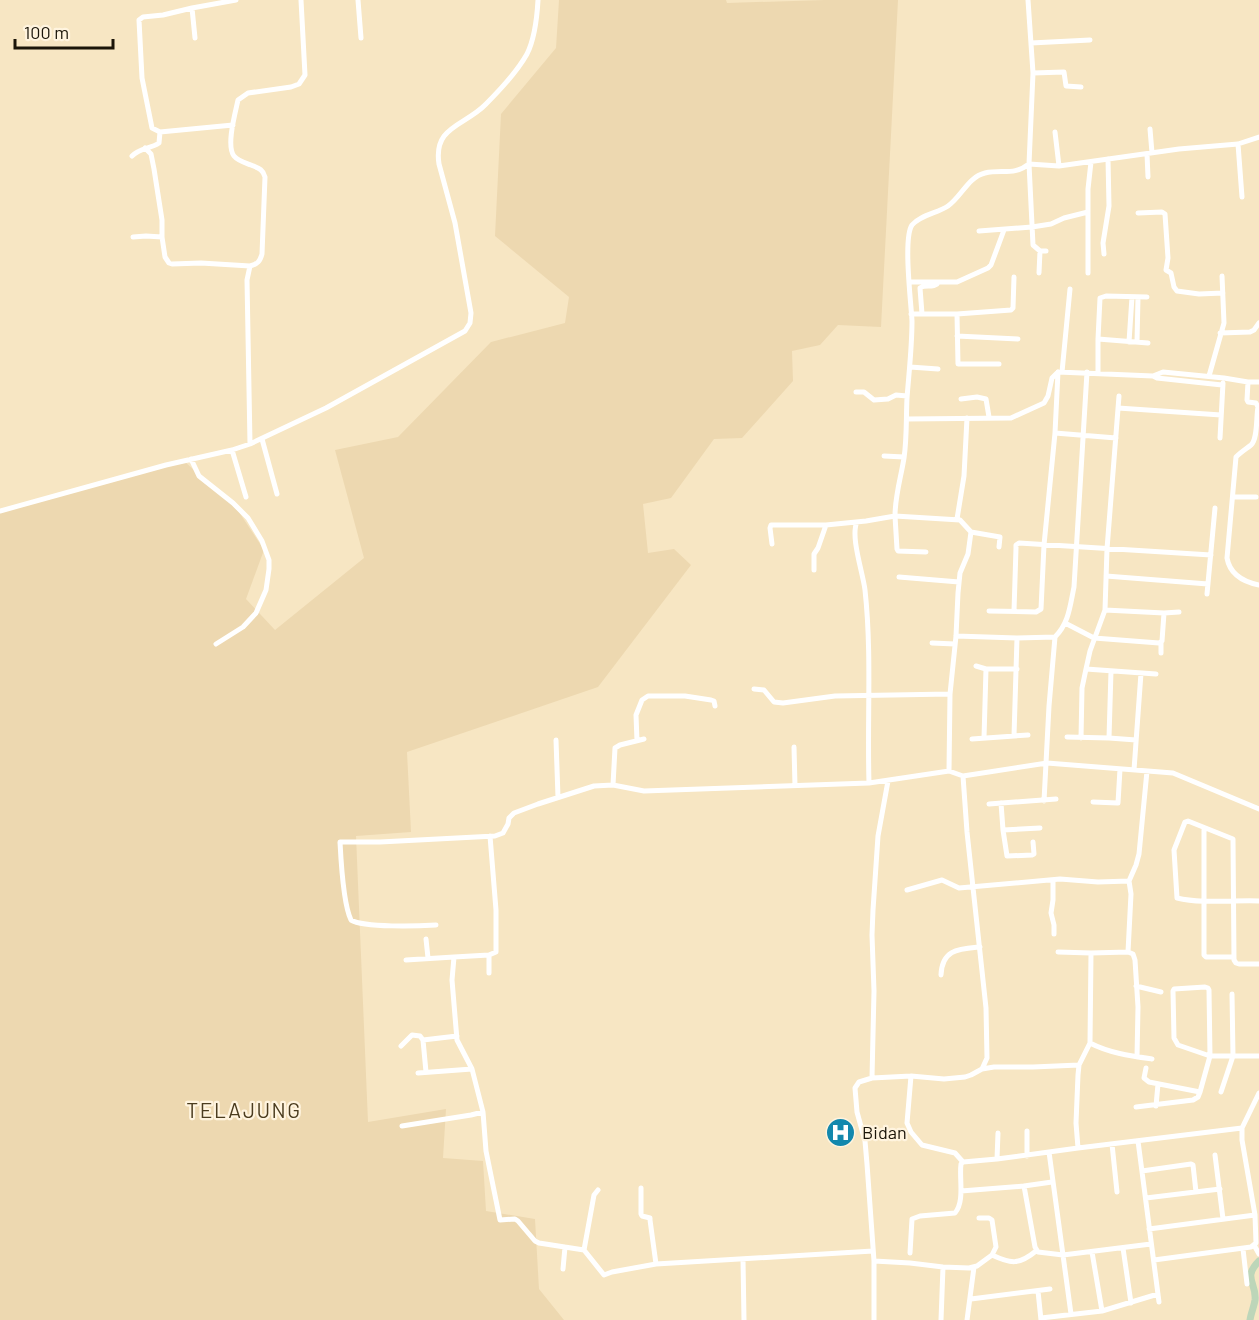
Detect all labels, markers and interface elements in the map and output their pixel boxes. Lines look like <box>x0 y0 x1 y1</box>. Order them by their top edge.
scale bar <box>15 12 112 50</box>
text: 100 m <box>24 21 69 43</box>
district label: TELAJUNG <box>186 1097 302 1122</box>
hospital icon: Bidan <box>825 1116 857 1148</box>
place label: Bidan <box>862 1121 907 1143</box>

